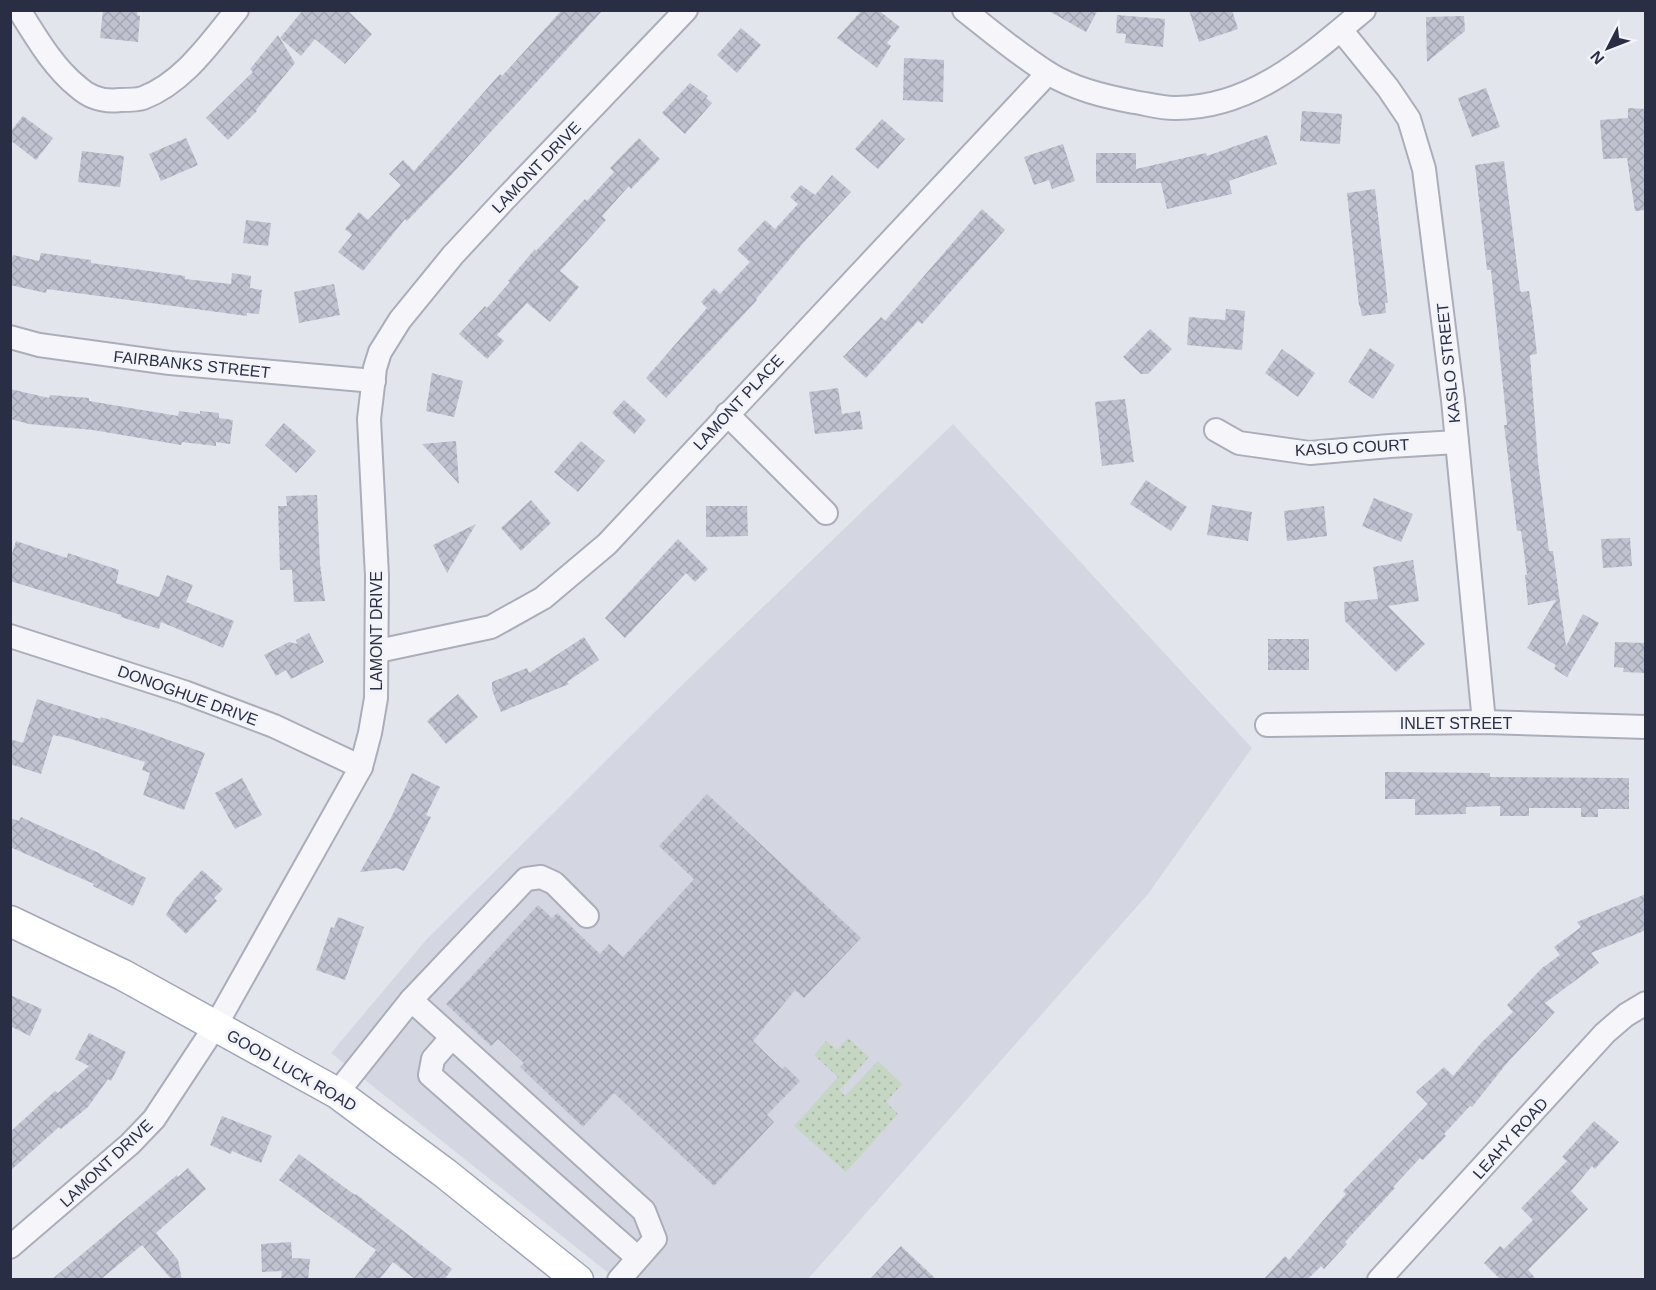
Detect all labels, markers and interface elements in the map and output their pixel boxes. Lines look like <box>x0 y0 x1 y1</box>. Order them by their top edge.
north arrow <box>1578 18 1638 78</box>
text: N <box>1587 48 1607 68</box>
street label: LAMONT DRIVE <box>489 118 584 216</box>
street label: KASLO STREET <box>1434 302 1463 424</box>
street label: FAIRBANKS STREET <box>113 348 271 381</box>
street label: LAMONT PLACE <box>690 351 787 453</box>
street label: KASLO COURT <box>1294 436 1410 459</box>
street label: LAMONT DRIVE <box>368 571 385 691</box>
street label: DONOGHUE DRIVE <box>116 662 260 729</box>
street label: INLET STREET <box>1400 715 1513 732</box>
street label: GOOD LUCK ROAD <box>224 1026 360 1114</box>
street label: LEAHY ROAD <box>1470 1094 1551 1182</box>
street label: LAMONT DRIVE <box>57 1116 156 1210</box>

